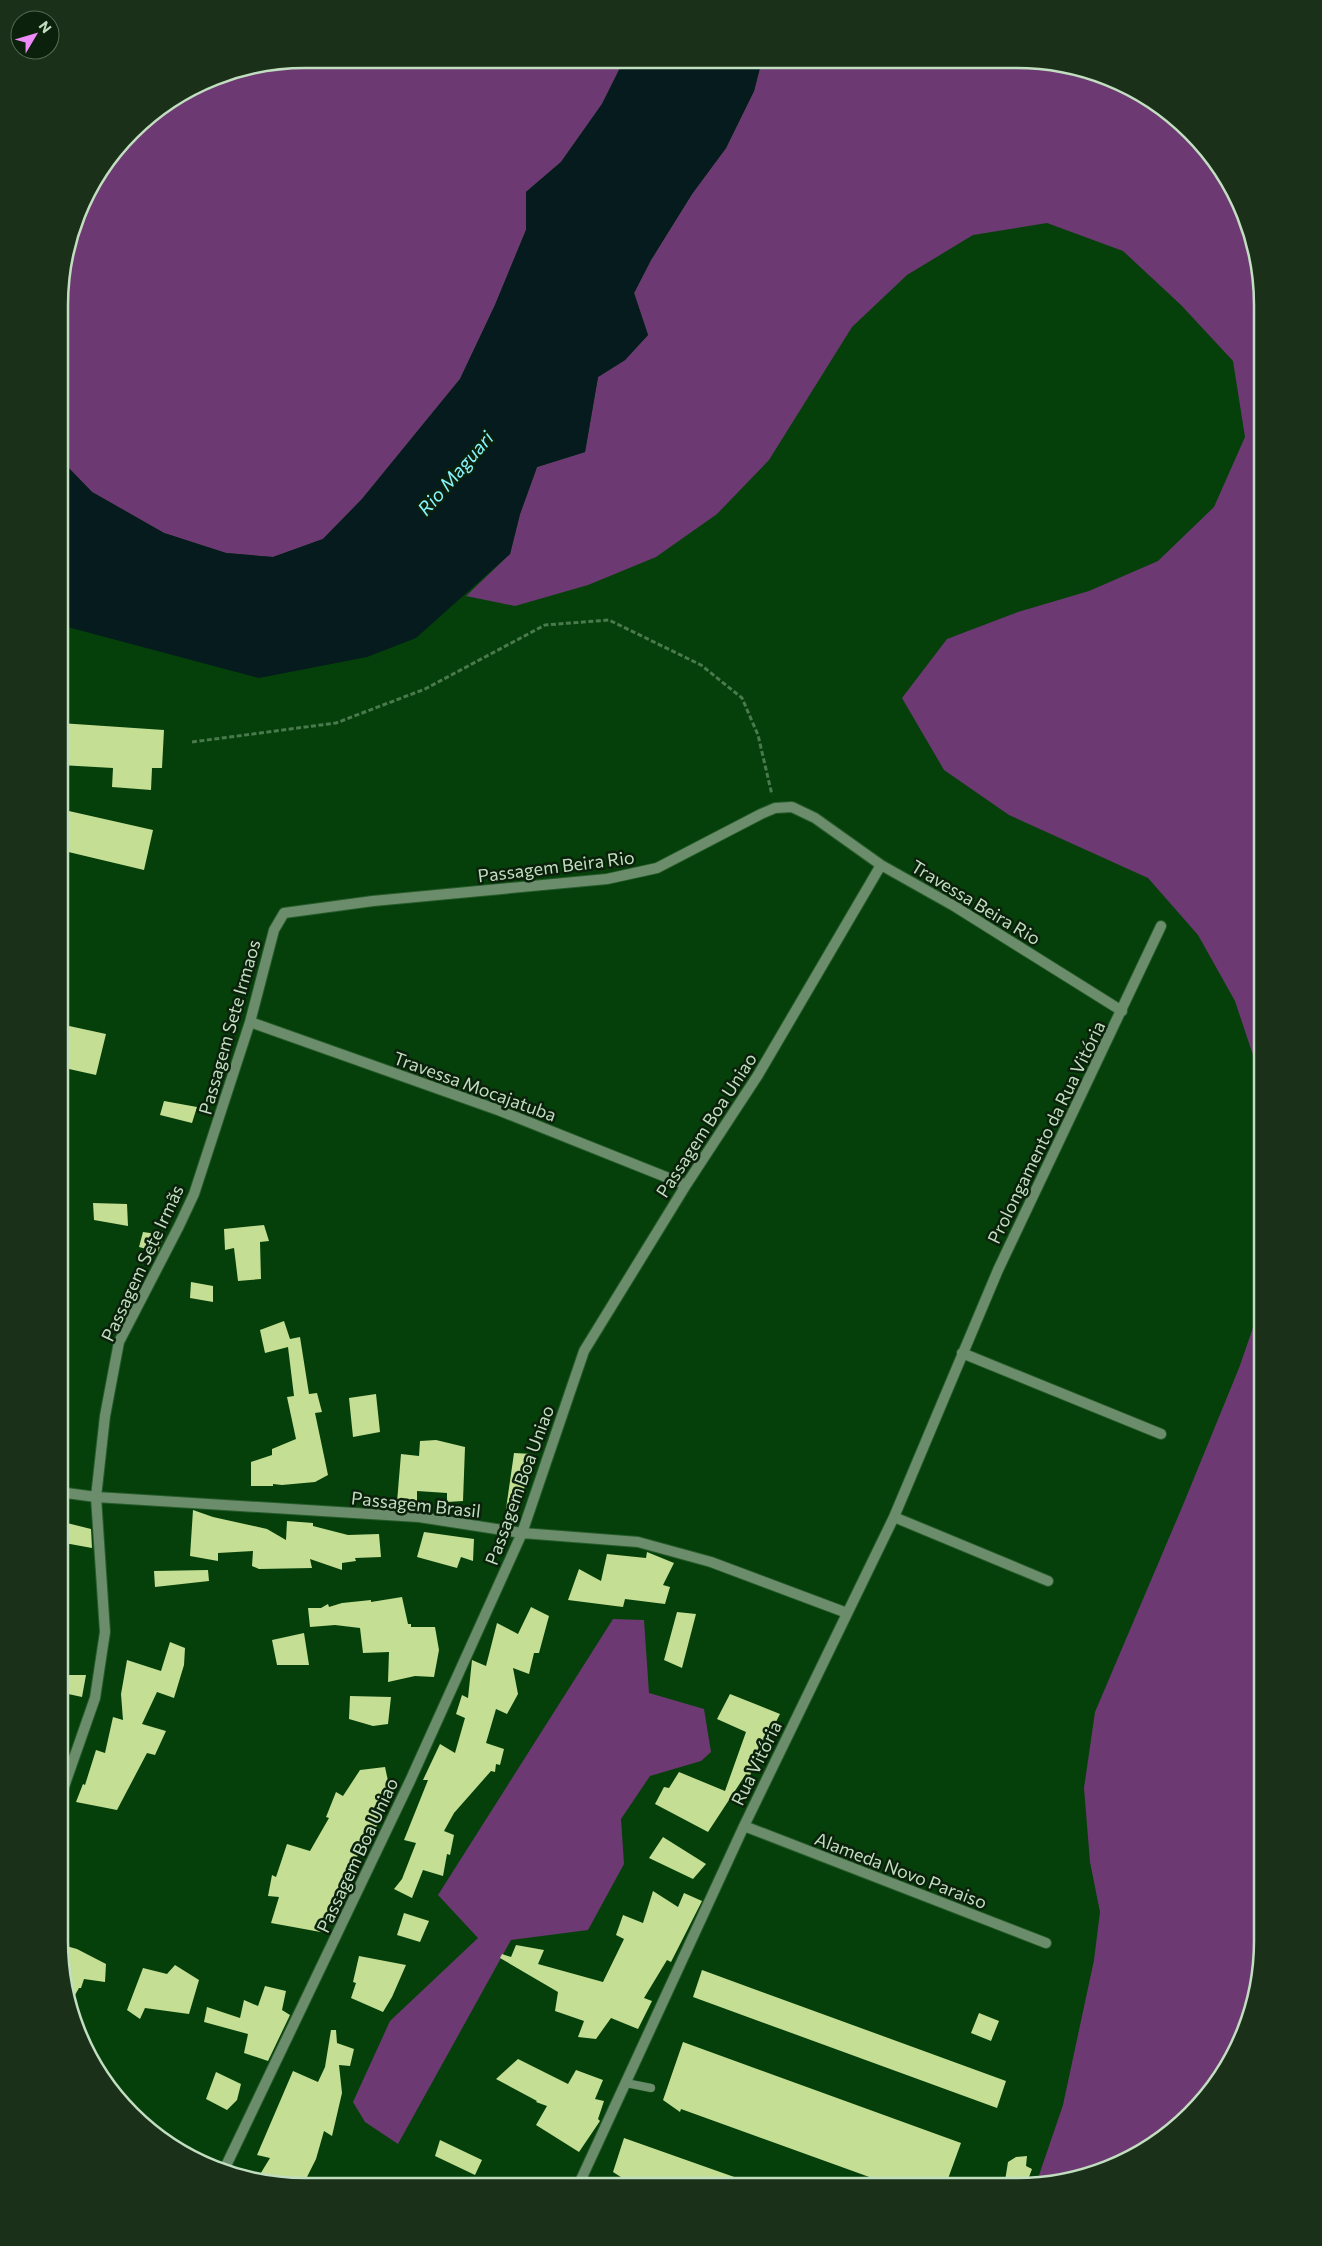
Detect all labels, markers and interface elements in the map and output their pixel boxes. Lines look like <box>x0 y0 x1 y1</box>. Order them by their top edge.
north arrow <box>10 10 60 60</box>
text: N <box>36 17 56 36</box>
water label: Rio Maguari <box>412 425 498 520</box>
street label: Passagem Beira Rio <box>476 845 636 887</box>
street label: Travessa Beira Rio <box>907 855 1045 949</box>
street label: Passagem Sete Irmaos <box>193 937 265 1117</box>
street label: Prolongamento da Rua Vitória <box>982 1017 1110 1247</box>
street label: Travessa Mocajatuba <box>391 1046 559 1126</box>
street label: Passagem Boa Uniao <box>651 1048 761 1202</box>
street label: Passagem Sete Irmãs <box>96 1181 188 1345</box>
street label: Passagem Boa Uniao <box>480 1402 558 1568</box>
street label: Passagem Brasil <box>350 1486 482 1522</box>
street label: Rua Vitória <box>726 1717 786 1809</box>
street label: Passagem Boa Uniao <box>311 1774 403 1936</box>
street label: Alameda Novo Paraiso <box>812 1827 990 1913</box>

